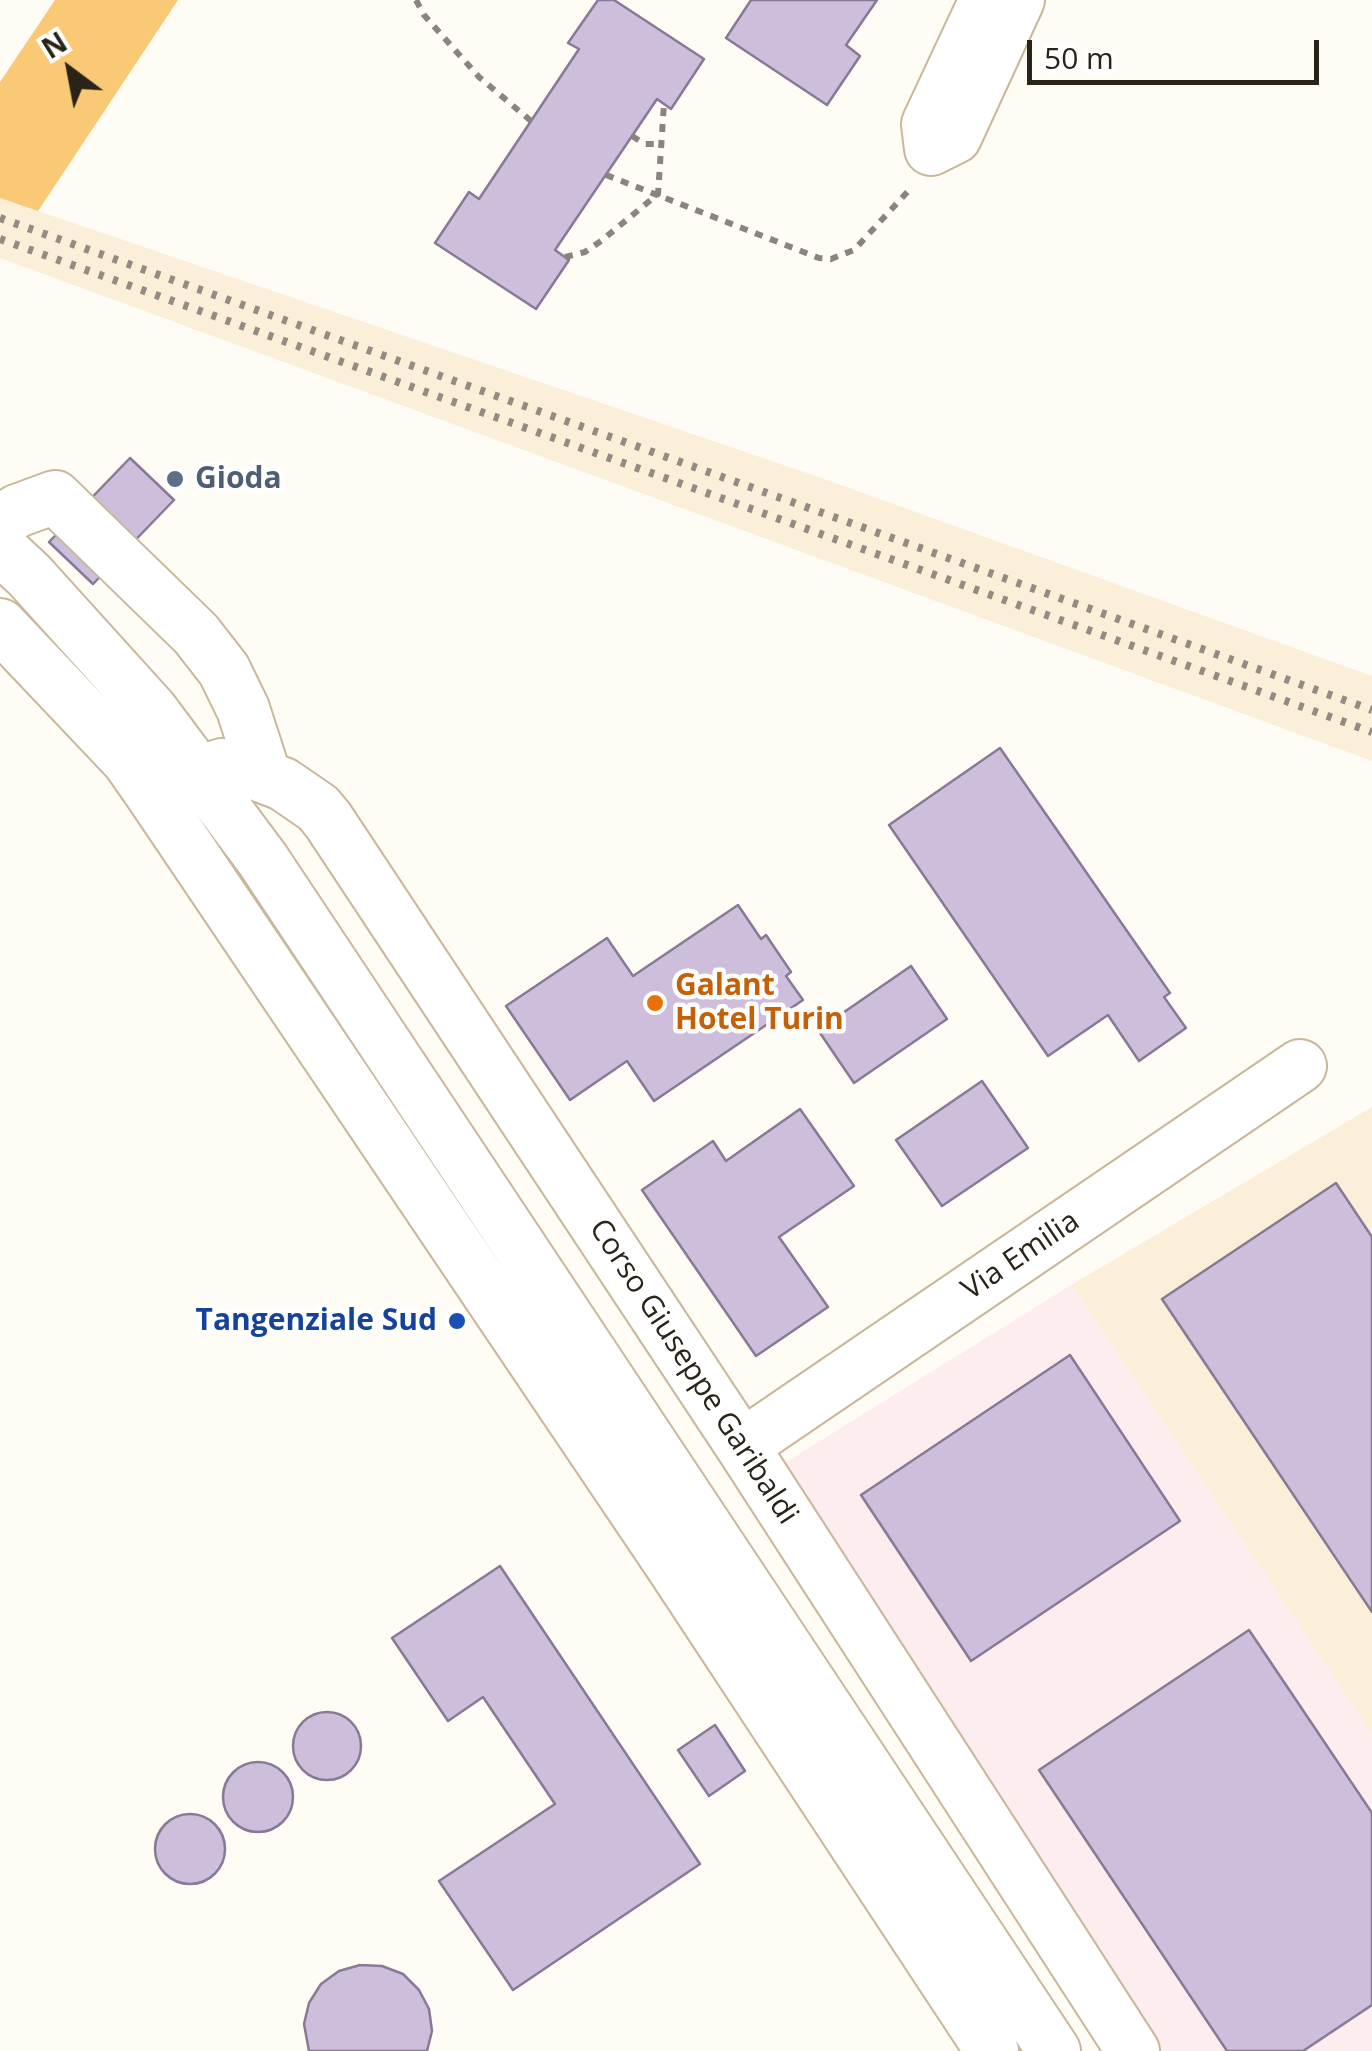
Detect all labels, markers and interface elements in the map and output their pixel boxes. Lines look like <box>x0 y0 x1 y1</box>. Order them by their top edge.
north arrow <box>20 20 120 120</box>
scale bar <box>1032 20 1324 82</box>
text: N <box>34 22 74 67</box>
text: 50 m <box>1044 37 1114 78</box>
place label: Gioda <box>195 461 282 497</box>
marker: Gioda <box>164 468 186 490</box>
place label: Galant Hotel Turin <box>675 968 844 1038</box>
marker: Galant Hotel Turin <box>644 992 666 1014</box>
street label: Via Emilia <box>955 1204 1087 1308</box>
street label: Corso Giuseppe Garibaldi <box>581 1213 805 1531</box>
place label: Tangenziale Sud <box>196 1303 437 1339</box>
marker: Tangenziale Sud <box>446 1310 468 1332</box>

